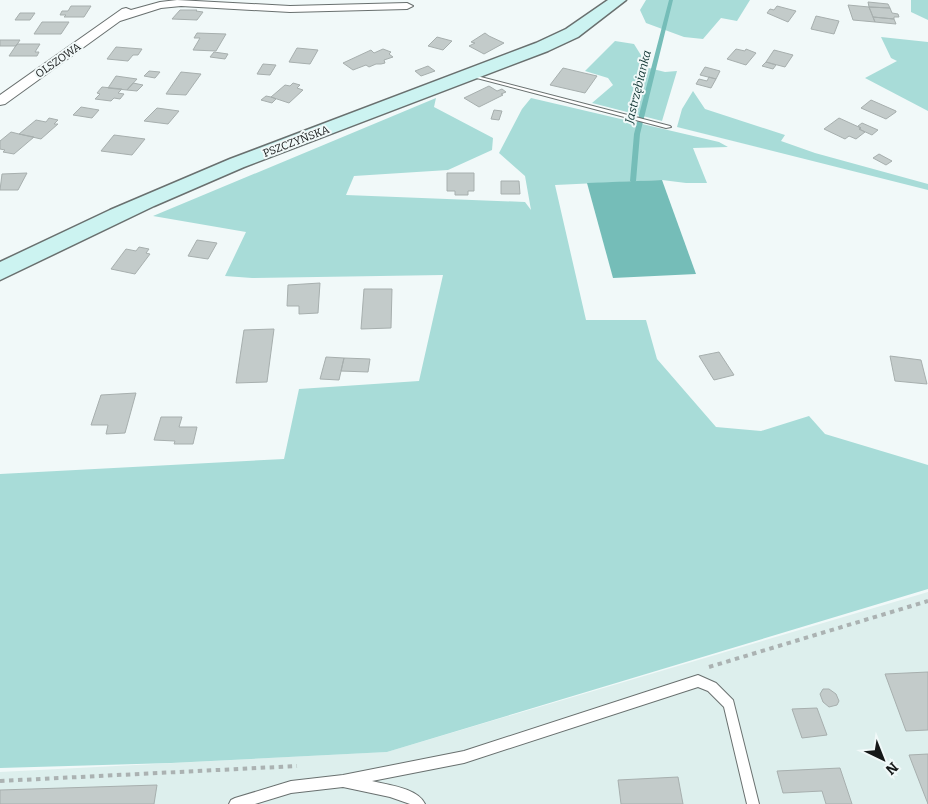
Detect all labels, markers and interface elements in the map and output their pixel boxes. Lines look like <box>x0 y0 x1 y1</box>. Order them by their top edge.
street label: OLSZOWA <box>33 40 84 81</box>
water label: Jastrzębianka <box>622 49 654 126</box>
street label: PSZCZYŃSKA <box>261 122 331 160</box>
north arrow <box>858 734 908 784</box>
text: N <box>882 758 901 778</box>

